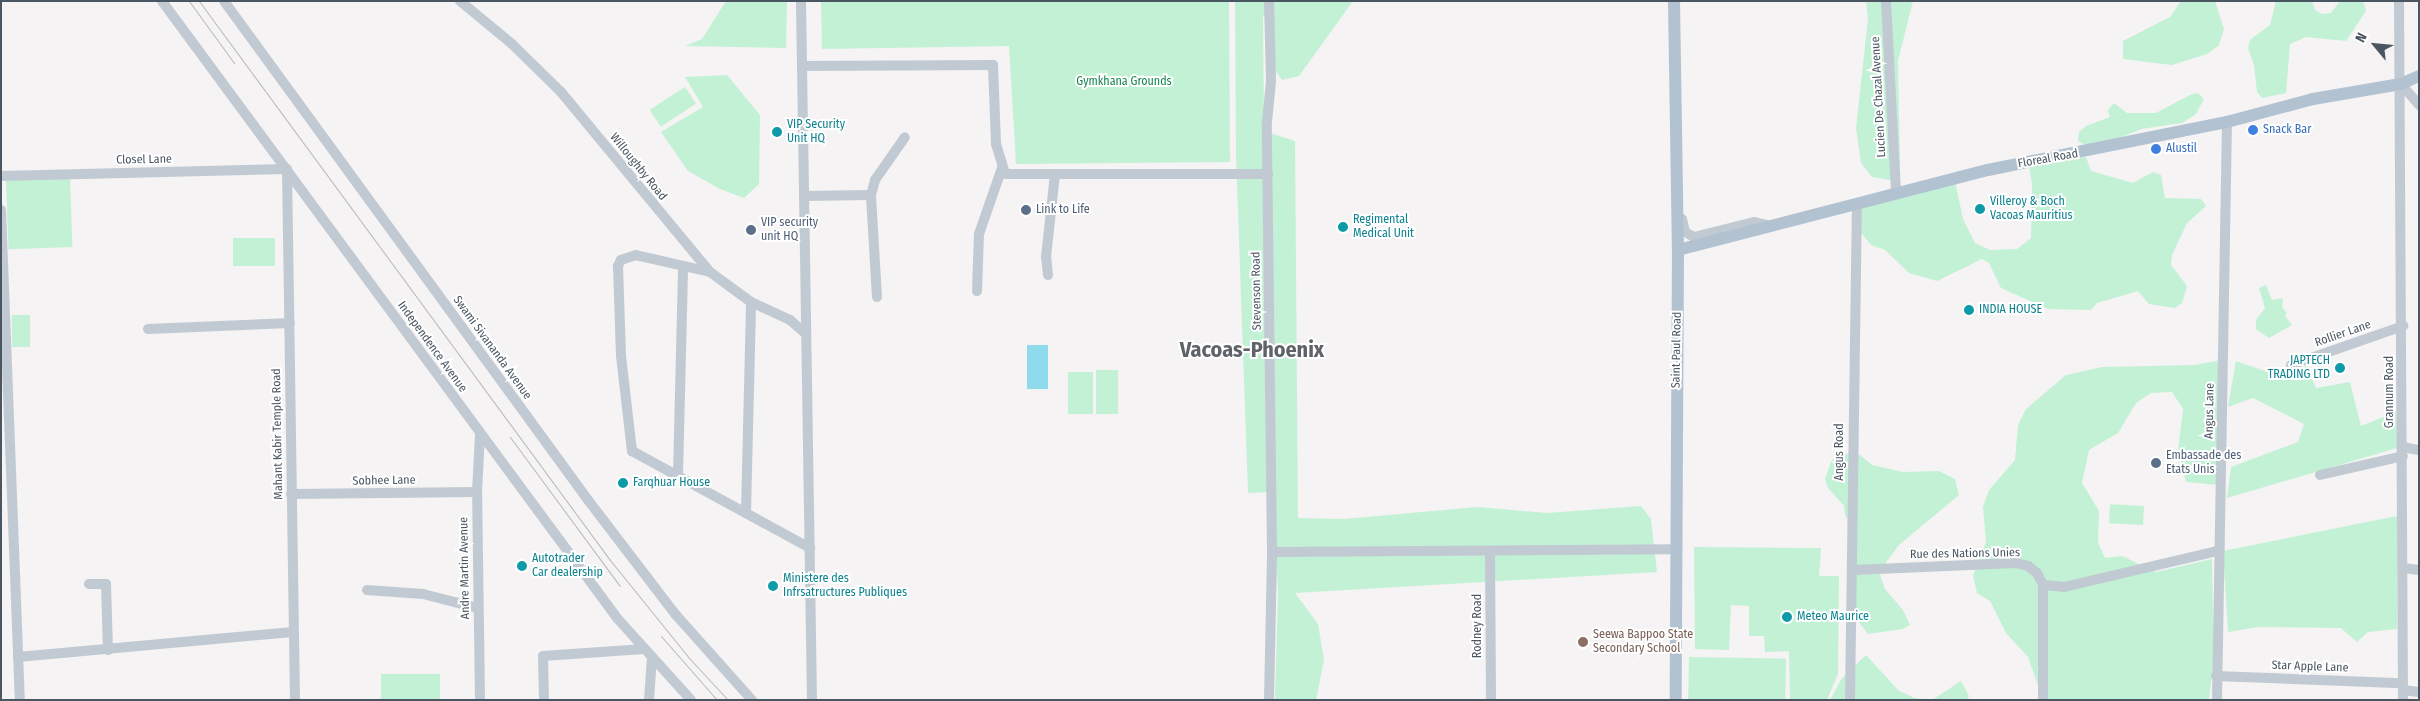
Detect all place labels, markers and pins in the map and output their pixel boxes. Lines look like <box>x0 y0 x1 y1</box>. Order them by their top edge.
place label: VIP Security Unit HQ <box>787 118 845 146</box>
place label: Snack Bar <box>2263 123 2311 137</box>
marker: Snack Bar <box>2247 124 2259 136</box>
marker: VIP Security Unit HQ <box>771 126 783 138</box>
place label: Alustil <box>2166 142 2197 156</box>
marker: Alustil <box>2150 143 2162 155</box>
place label: Villeroy & Boch Vacoas Mauritius <box>1990 195 2073 223</box>
place label: Link to Life <box>1036 203 1090 217</box>
marker: Villeroy & Boch Vacoas Mauritius <box>1974 203 1986 215</box>
marker: Link to Life <box>1020 204 1032 216</box>
place label: Regimental Medical Unit <box>1353 213 1414 241</box>
place label: VIP security unit HQ <box>761 216 818 244</box>
marker: Regimental Medical Unit <box>1337 221 1349 233</box>
marker: VIP security unit HQ <box>745 224 757 236</box>
place label: INDIA HOUSE <box>1979 303 2042 317</box>
marker: INDIA HOUSE <box>1963 304 1975 316</box>
place label: JAPTECH TRADING LTD <box>2268 354 2330 382</box>
marker: JAPTECH TRADING LTD <box>2334 362 2346 374</box>
place label: Embassade des Etats Unis <box>2166 449 2241 477</box>
marker: Embassade des Etats Unis <box>2150 457 2162 469</box>
place label: Farqhuar House <box>633 476 710 490</box>
marker: Farqhuar House <box>617 477 629 489</box>
place label: Autotrader Car dealership <box>532 552 603 580</box>
marker: Autotrader Car dealership <box>516 560 528 572</box>
place label: Ministere des Infrsatructures Publiques <box>783 572 907 600</box>
marker: Ministere des Infrsatructures Publiques <box>767 580 779 592</box>
place label: Meteo Maurice <box>1797 610 1869 624</box>
marker: Meteo Maurice <box>1781 611 1793 623</box>
place label: Seewa Bappoo State Secondary School <box>1593 628 1693 656</box>
marker: Seewa Bappoo State Secondary School <box>1577 636 1589 648</box>

